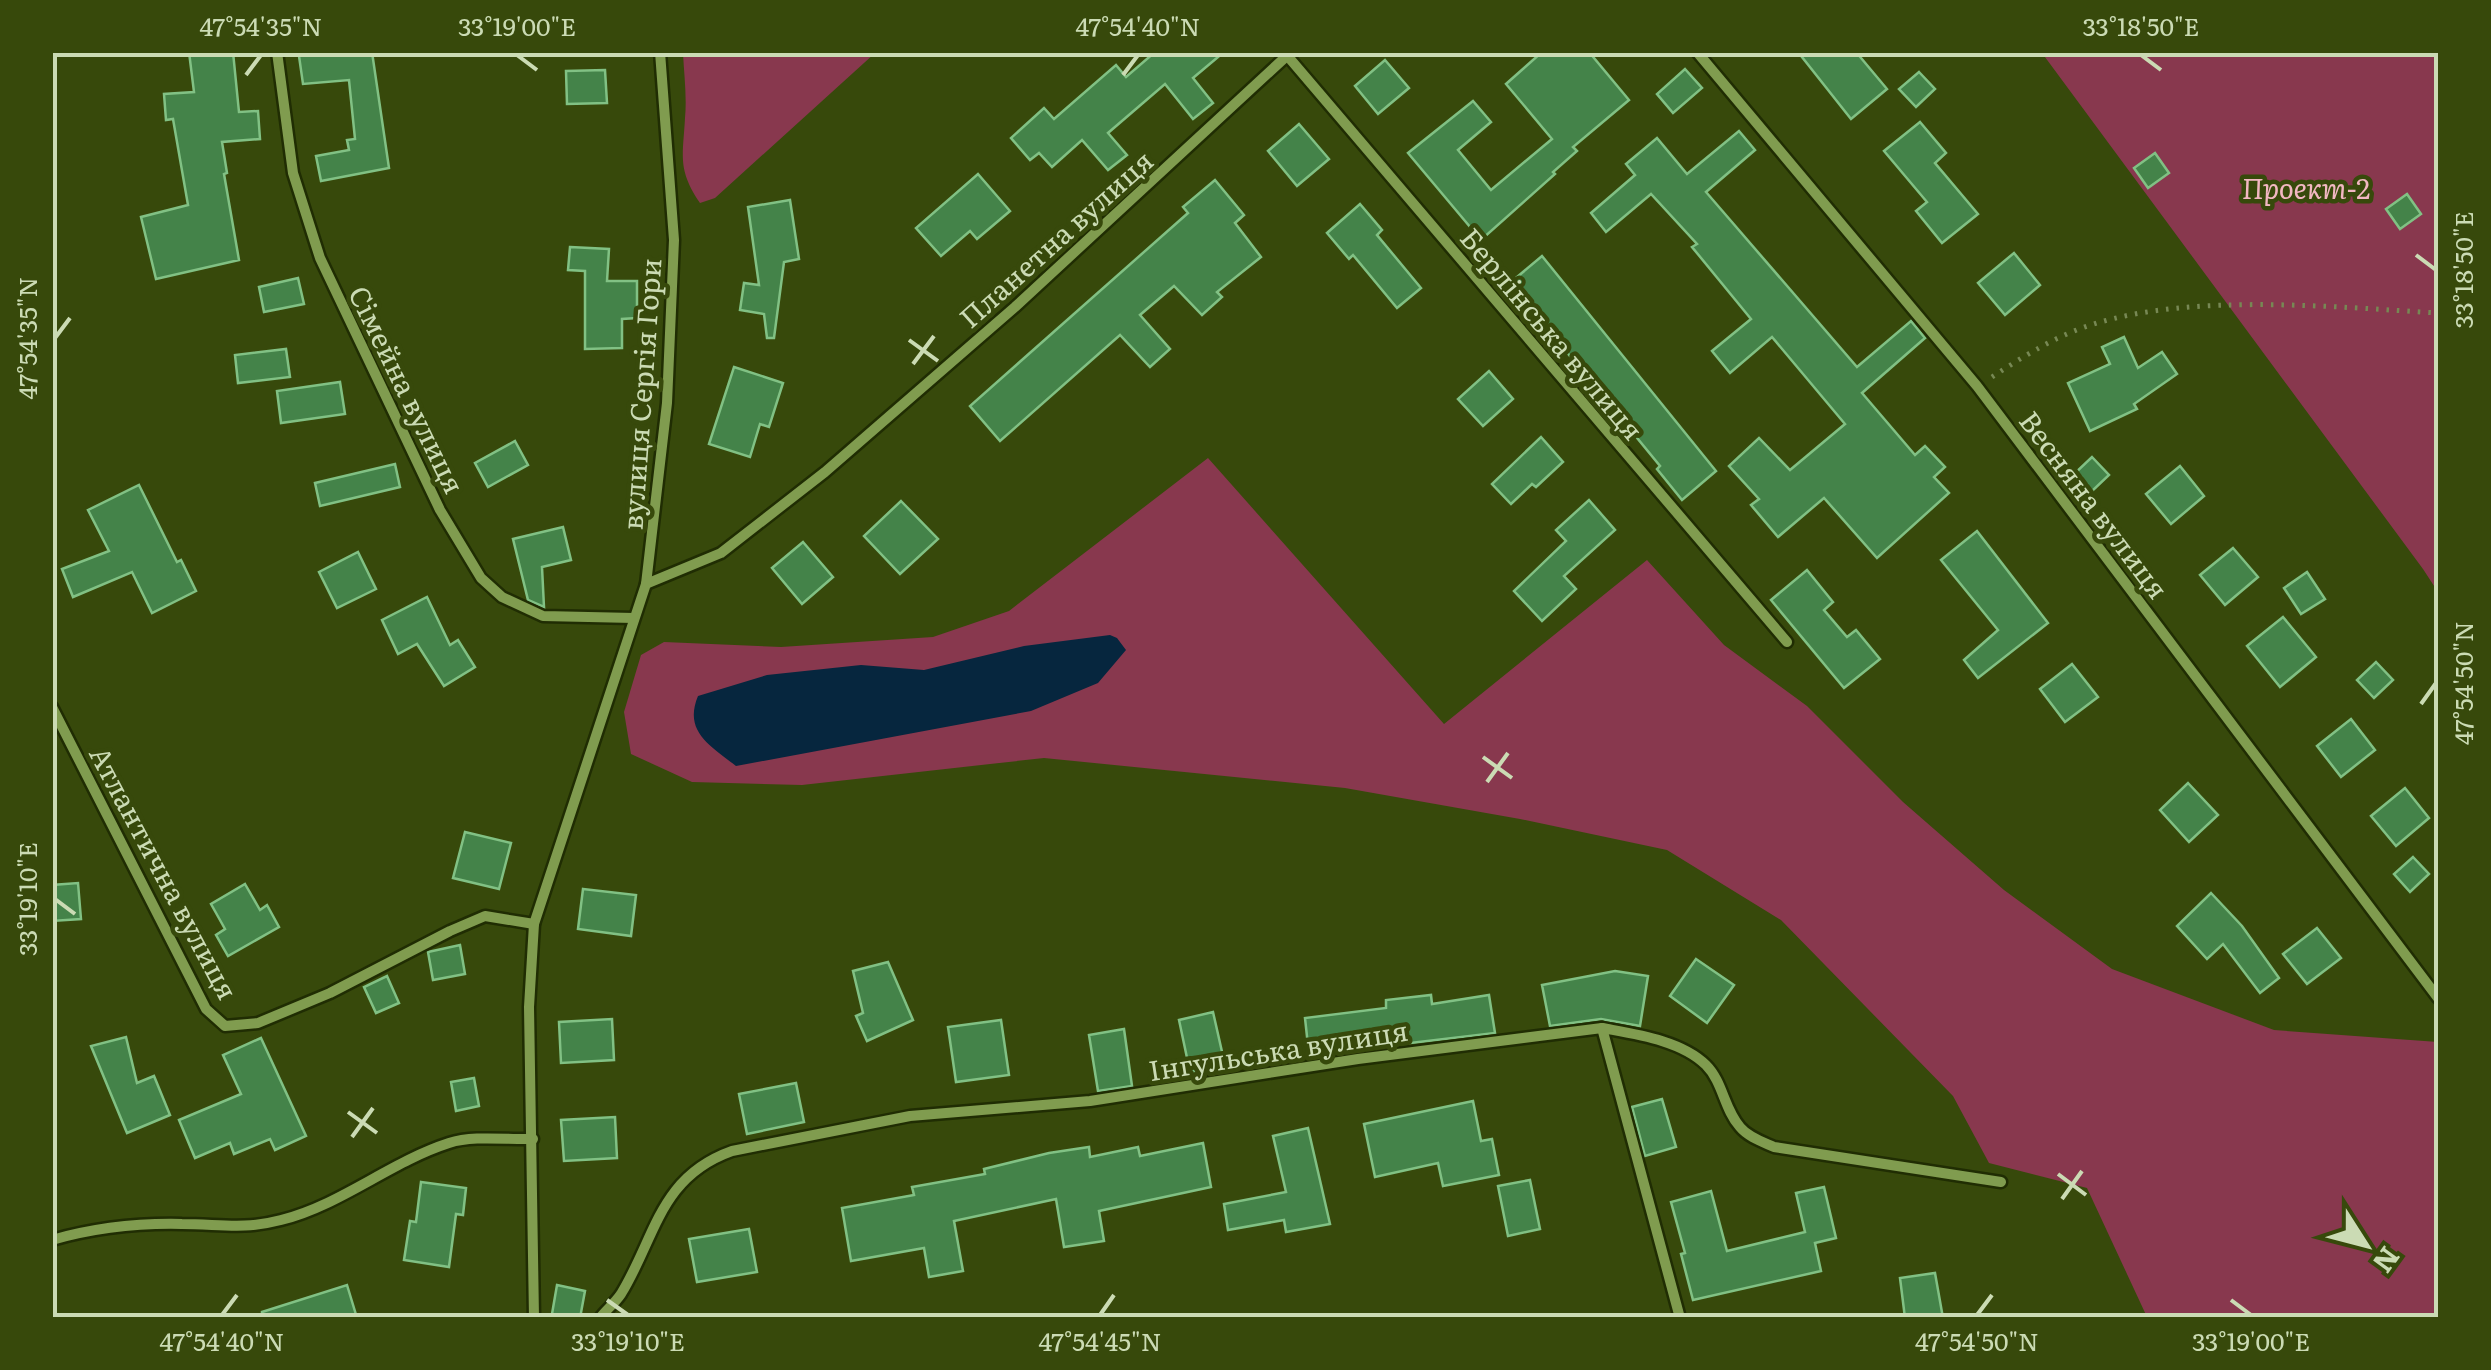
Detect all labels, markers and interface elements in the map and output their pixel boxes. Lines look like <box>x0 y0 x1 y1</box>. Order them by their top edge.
text: 47°54'35"N <box>200 7 322 44</box>
text: 33°19'00"E <box>458 7 576 44</box>
text: 47°54'40"N <box>1076 7 1200 44</box>
text: 33°18'50"E <box>2082 7 2200 44</box>
street label: Планетна вулиця <box>949 139 1161 337</box>
park label: Проект-2 <box>2242 166 2370 208</box>
text: 33°18'50"E <box>2444 211 2481 329</box>
street label: Берлінська вулиця <box>1451 218 1655 448</box>
street label: вулиця Сергія Гори <box>610 257 670 531</box>
text: 47°54'35"N <box>8 277 45 399</box>
street label: Сімейна вулиця <box>339 278 477 500</box>
street label: Весняна вулиця <box>2010 401 2180 607</box>
text: 47°54'50"N <box>2444 621 2481 745</box>
street label: Атлантична вулиця <box>80 738 250 1006</box>
text: 33°19'10"E <box>8 842 45 956</box>
street label: Інгульська вулиця <box>1145 1008 1411 1090</box>
north arrow <box>2316 1195 2416 1295</box>
text: N <box>2364 1239 2412 1283</box>
text: 47°54'40"N <box>160 1322 284 1359</box>
text: 33°19'10"E <box>571 1322 685 1359</box>
text: 47°54'45"N <box>1038 1322 1162 1359</box>
text: 47°54'50"N <box>1915 1322 2039 1359</box>
text: 33°19'00"E <box>2192 1322 2310 1359</box>

